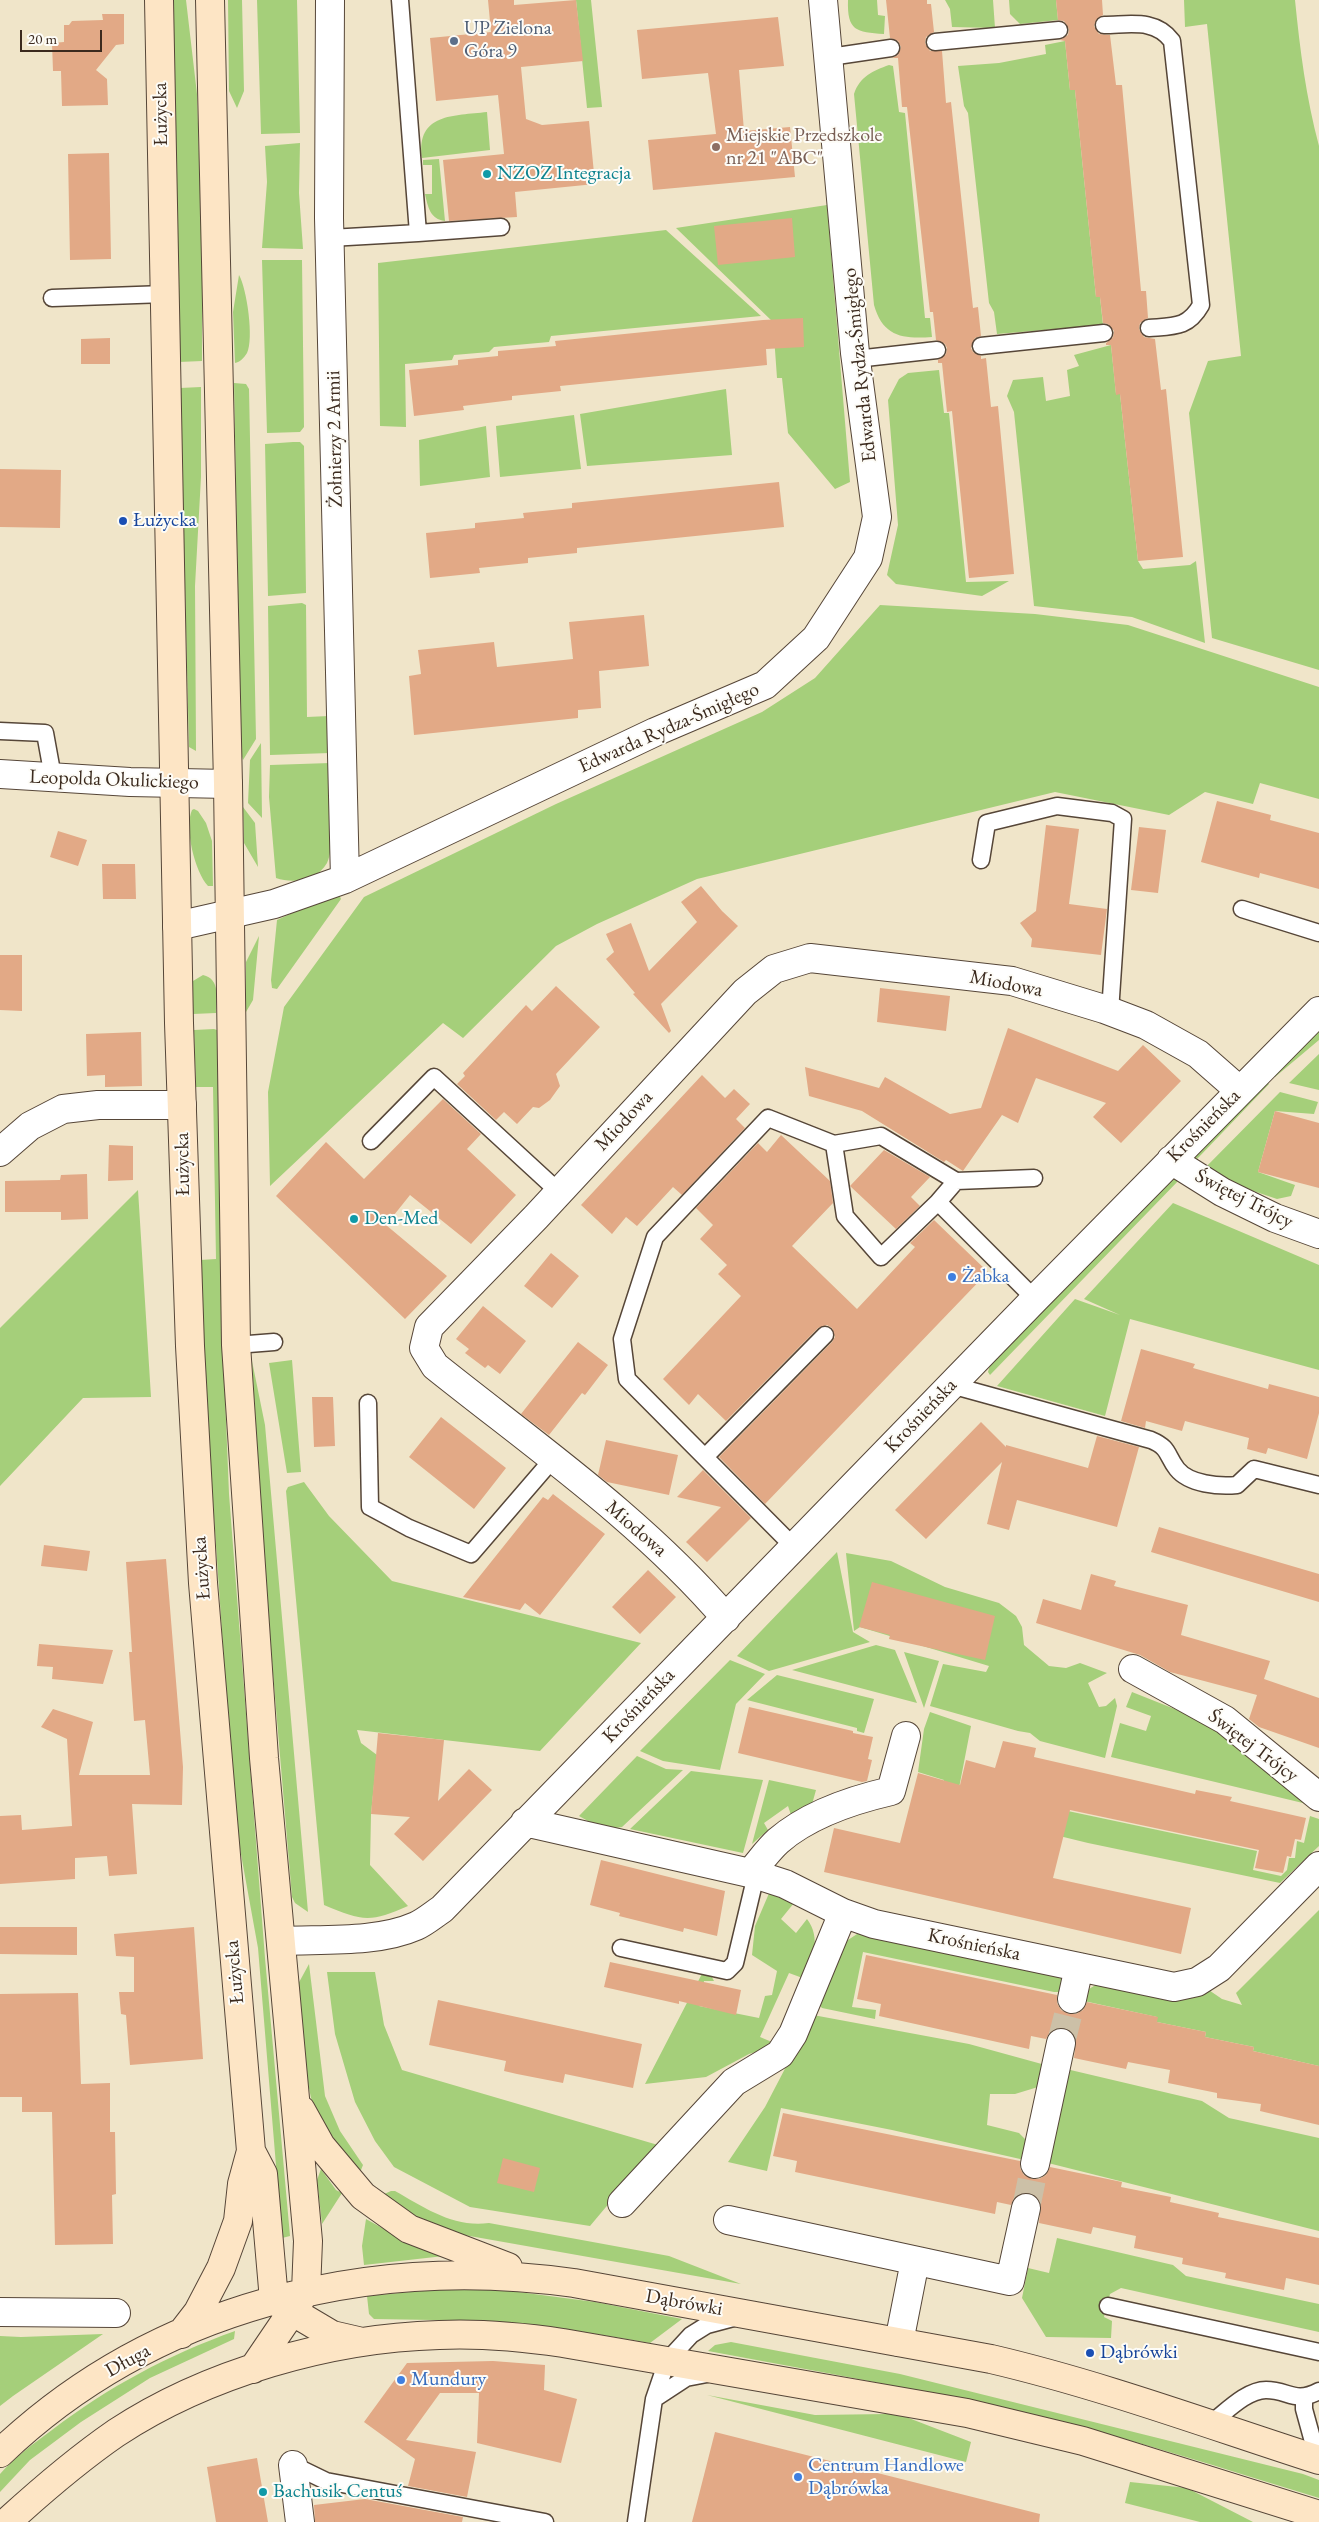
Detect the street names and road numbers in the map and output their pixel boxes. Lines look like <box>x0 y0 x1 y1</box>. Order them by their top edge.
street label: Łużycka <box>148 82 174 146</box>
street label: Edwarda Rydza-Śmigłego <box>838 267 882 463</box>
street label: Żołnierzy 2 Armii <box>322 370 348 508</box>
street label: Edwarda Rydza-Śmigłego <box>575 677 763 779</box>
street label: Leopolda Okulickiego <box>29 765 199 795</box>
street label: Miodowa <box>967 965 1045 1003</box>
street label: Krośnieńska <box>1162 1084 1246 1168</box>
street label: Miodowa <box>590 1086 658 1156</box>
street label: Łużycka <box>170 1132 196 1196</box>
street label: Świętej Trójcy <box>1191 1164 1297 1234</box>
street label: Krośnieńska <box>880 1374 962 1458</box>
street label: Miodowa <box>600 1496 672 1562</box>
street label: Łużycka <box>188 1535 216 1601</box>
street label: Krośnieńska <box>598 1664 680 1748</box>
street label: Świętej Trójcy <box>1203 1704 1303 1788</box>
street label: Krośnieńska <box>925 1923 1023 1967</box>
street label: Łużycka <box>220 1939 250 2005</box>
street label: Dąbrówki <box>644 2284 724 2322</box>
street label: Długa <box>101 2339 155 2383</box>

